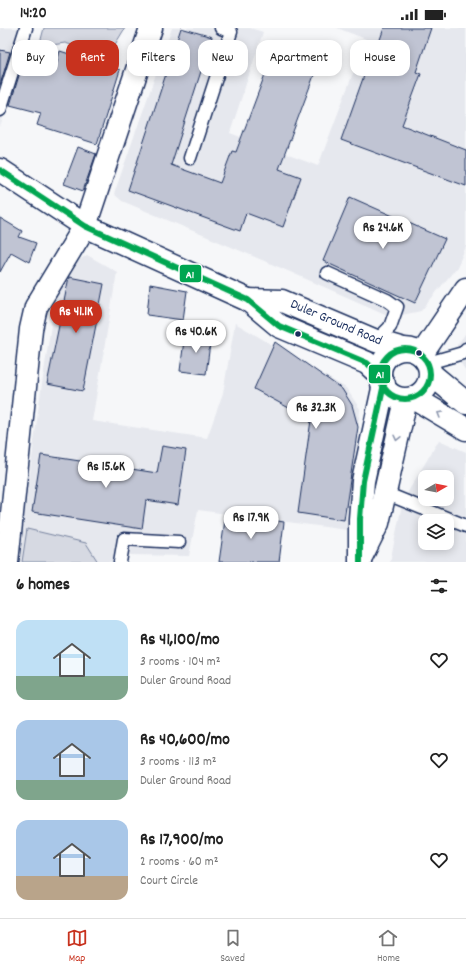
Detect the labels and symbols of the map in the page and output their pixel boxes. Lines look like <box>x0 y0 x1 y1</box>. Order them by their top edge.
pin: Rs 24.6K <box>342 216 424 250</box>
line badge: A1 <box>179 264 202 283</box>
text: A1 <box>186 268 194 284</box>
street label: Duler Ground Road <box>287 295 385 351</box>
pin: Rs 41.1K <box>35 300 117 334</box>
pin: Rs 40.6K <box>155 320 237 354</box>
unlabelled marker <box>293 329 303 339</box>
unlabelled marker <box>414 348 424 358</box>
line badge: A1 <box>368 364 391 384</box>
text: A1 <box>376 368 384 384</box>
pin: Rs 32.3K <box>275 396 357 430</box>
one-way arrow <box>437 411 444 418</box>
one-way arrow <box>394 435 402 441</box>
pin: Rs 15.6K <box>65 455 147 489</box>
north arrow <box>418 470 454 506</box>
pin: Rs 17.9K <box>210 506 292 540</box>

